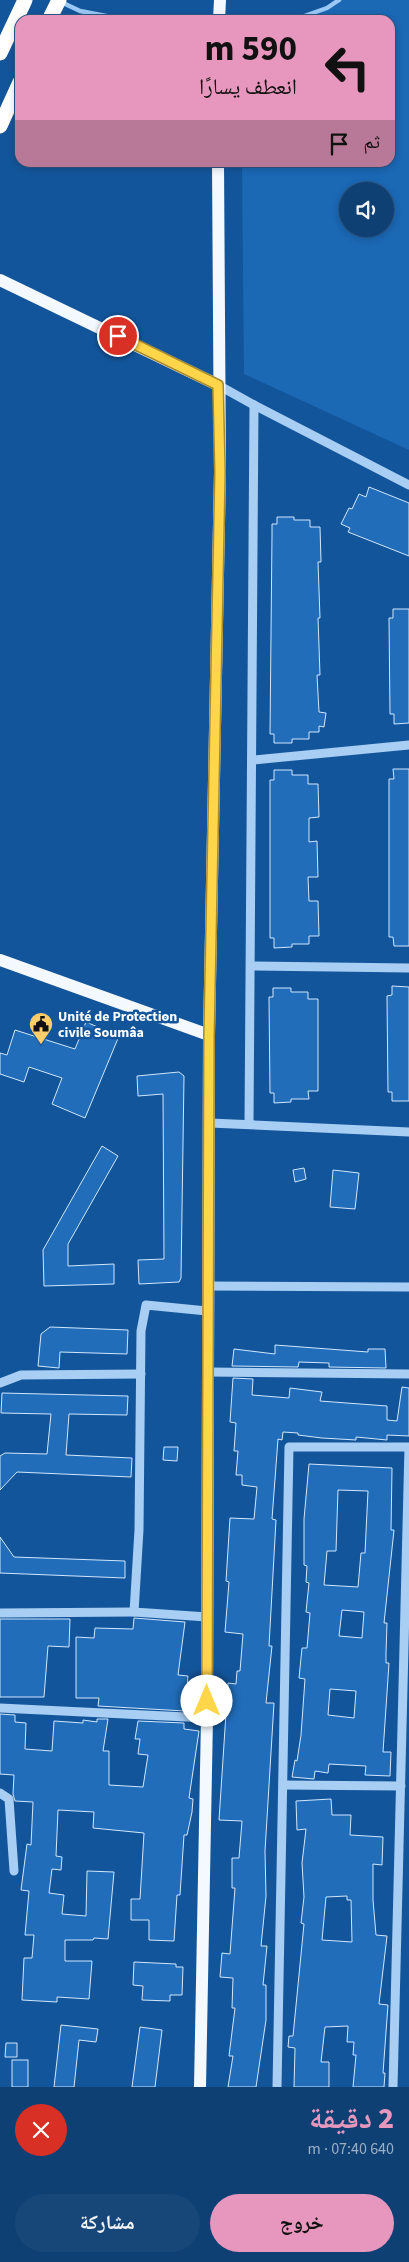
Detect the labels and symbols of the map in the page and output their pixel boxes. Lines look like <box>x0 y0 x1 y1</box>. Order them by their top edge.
pin <box>97 315 139 357</box>
place label: Unité de Protection civile Soumâa <box>58 1007 177 1043</box>
public building icon: Unité de Protection civile Soumâa <box>28 1011 54 1045</box>
position arrow <box>180 1674 232 1726</box>

